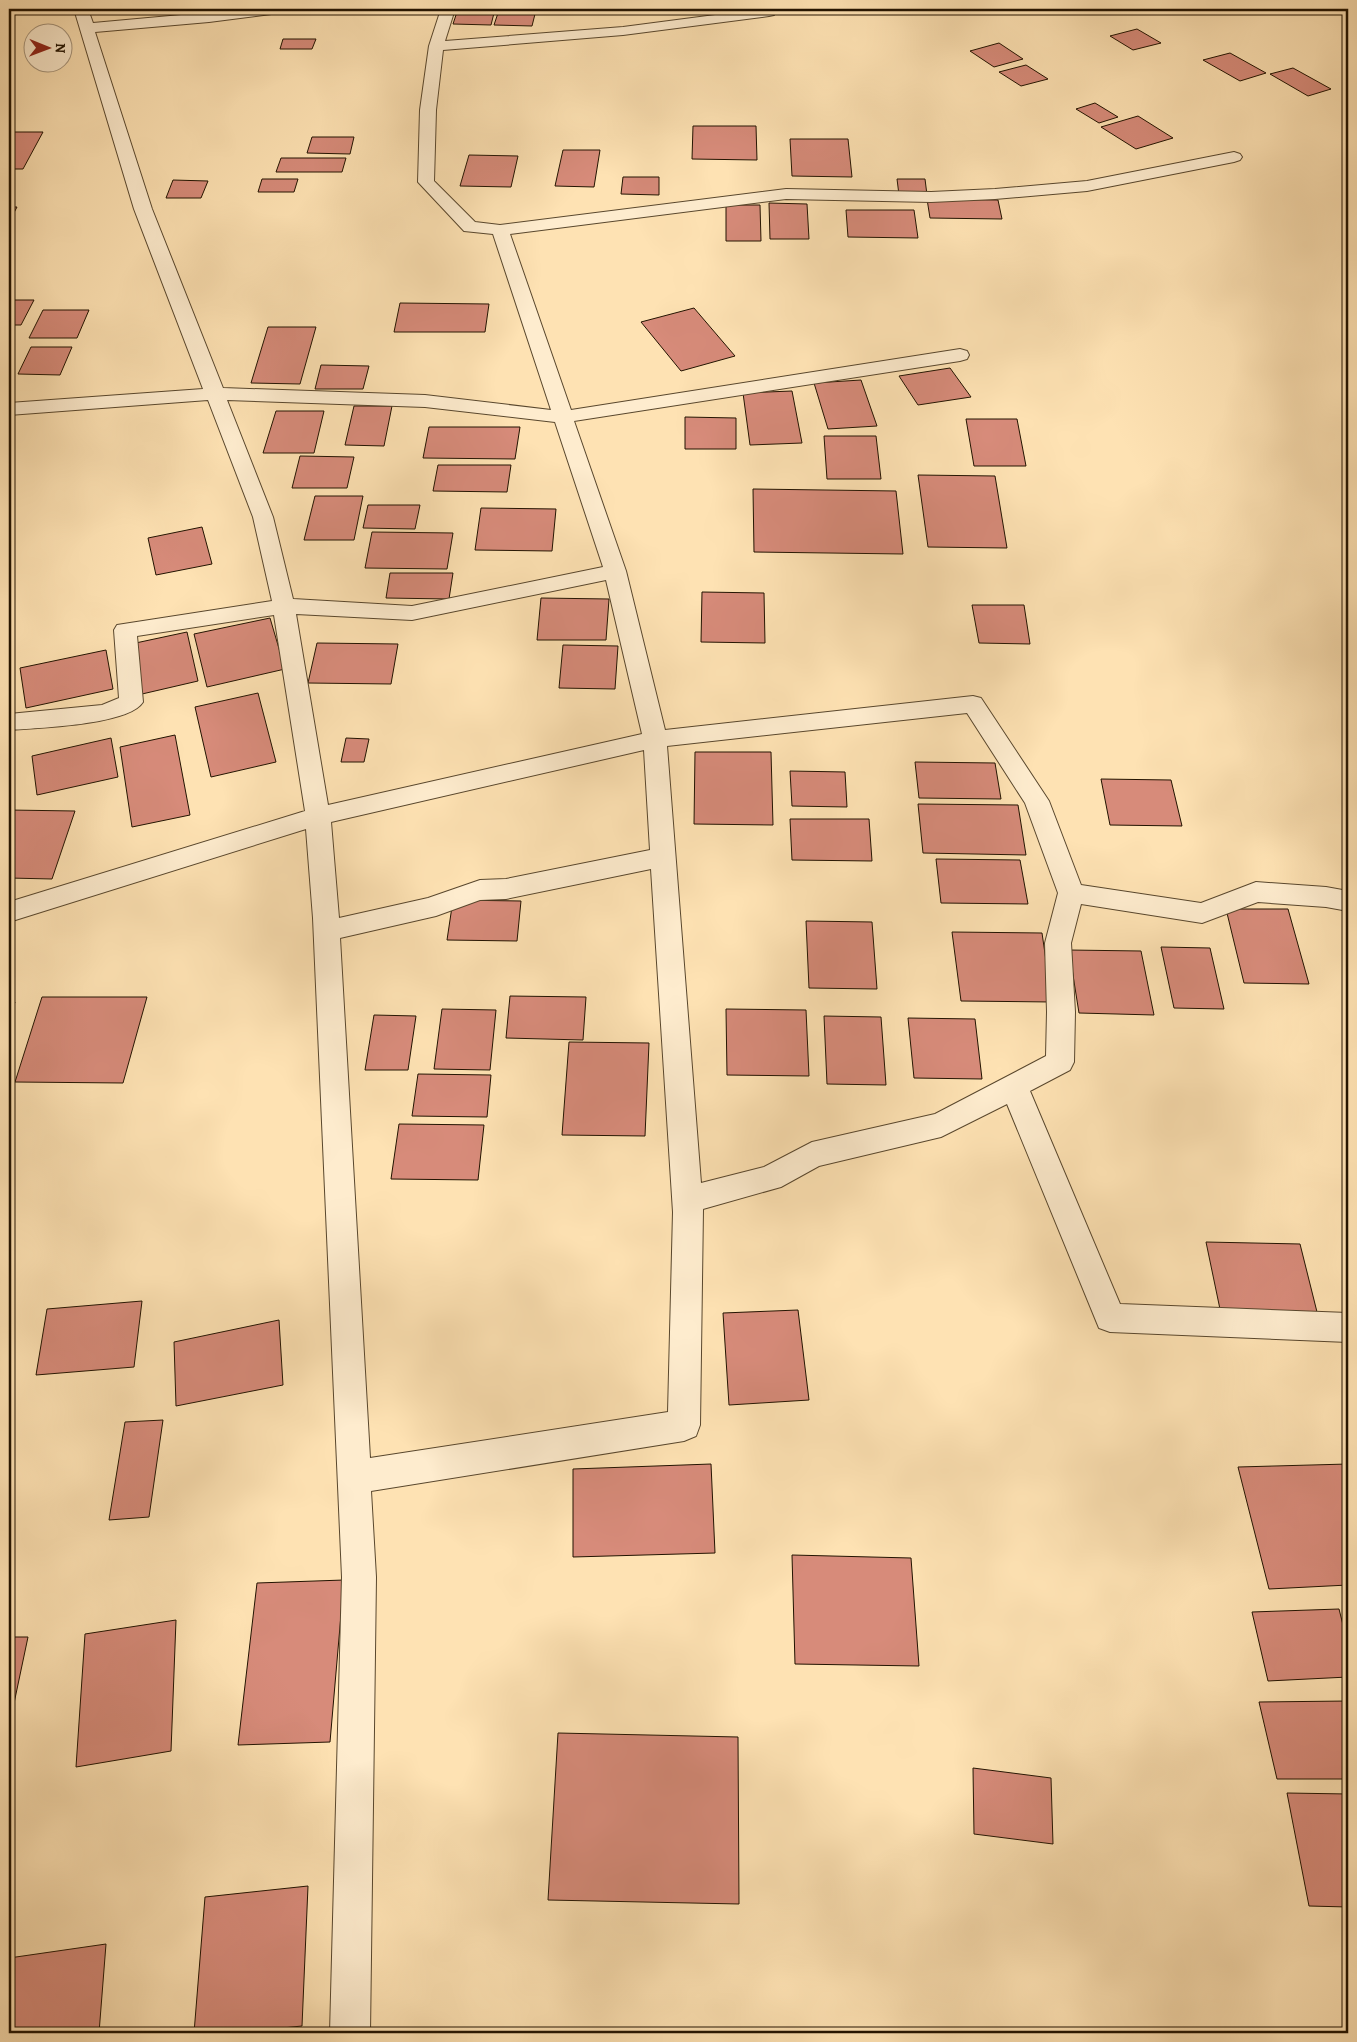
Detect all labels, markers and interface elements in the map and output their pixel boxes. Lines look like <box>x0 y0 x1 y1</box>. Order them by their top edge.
north arrow <box>22 22 72 72</box>
text: N <box>51 43 70 53</box>

